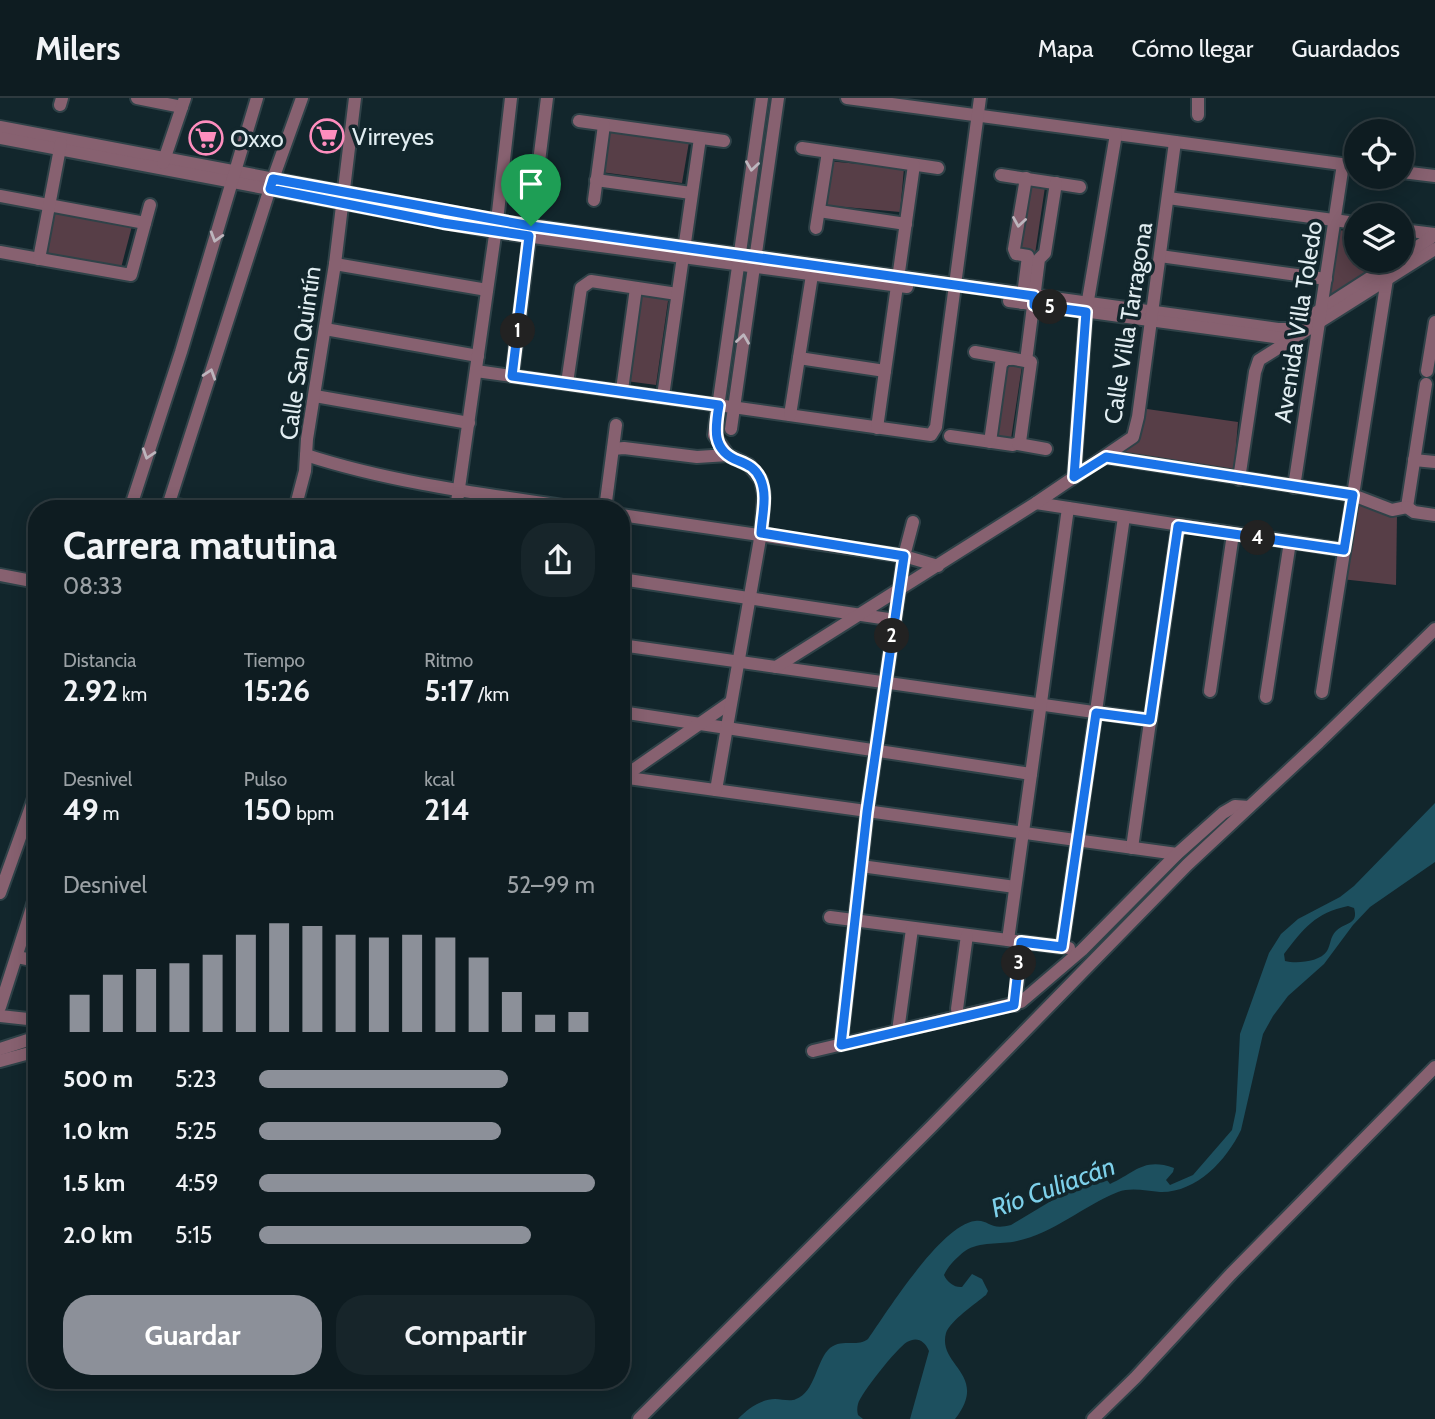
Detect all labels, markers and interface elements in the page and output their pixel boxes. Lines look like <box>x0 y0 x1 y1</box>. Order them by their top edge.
text: Milers <box>35 28 120 68</box>
text: Mapa <box>1038 34 1094 63</box>
text: Cómo llegar <box>1132 34 1253 63</box>
text: Guardados <box>1291 34 1400 63</box>
supermarket icon: Virreyes <box>308 117 346 155</box>
supermarket icon: Oxxo <box>187 119 225 157</box>
map controls <box>1344 119 1414 273</box>
button: locate <box>1344 119 1414 189</box>
place label: Virreyes <box>352 122 434 151</box>
place label: Oxxo <box>230 124 284 153</box>
pin <box>501 154 561 226</box>
one-way arrow <box>745 160 760 171</box>
icon: arrive <box>512 165 550 203</box>
button: layers <box>1344 203 1414 273</box>
one-way arrow <box>1012 217 1027 228</box>
street label: Avenida Villa Toledo <box>1268 219 1328 425</box>
street label: Calle Villa Tarragona <box>1098 220 1158 426</box>
one-way arrow <box>210 230 225 242</box>
street label: Calle San Quintín <box>273 264 327 442</box>
pin: 5 <box>1032 290 1068 325</box>
text: 5 <box>1044 295 1055 318</box>
pin: 1 <box>500 314 536 348</box>
text: 1 <box>514 319 521 342</box>
one-way arrow <box>736 334 751 345</box>
one-way arrow <box>201 368 216 380</box>
one-way arrow <box>142 447 156 459</box>
pin: 4 <box>1240 520 1276 556</box>
text: Carrera matutina <box>63 522 337 569</box>
button: share <box>521 523 595 597</box>
text: 4 <box>1252 526 1263 549</box>
text: 08:33 <box>63 572 123 600</box>
pin: 2 <box>874 618 910 654</box>
text: 2 <box>886 624 897 647</box>
text: Distancia <box>63 649 137 672</box>
text: Tiempo <box>244 649 305 672</box>
text: Ritmo <box>424 649 473 672</box>
text: 2.92 <box>63 672 118 709</box>
text: 15:26 <box>244 672 310 709</box>
text: 5:17 <box>424 672 473 709</box>
text: km <box>118 683 147 706</box>
text: /km <box>473 683 509 706</box>
text: Desnivel <box>63 768 132 791</box>
text: Pulso <box>244 768 287 791</box>
text: kcal <box>424 768 455 791</box>
text: 49 <box>63 791 99 828</box>
text: 150 <box>244 791 292 828</box>
text: 214 <box>424 791 470 828</box>
text: m <box>99 802 119 825</box>
text: bpm <box>292 802 334 825</box>
text: Desnivel <box>63 871 147 899</box>
text: 52–99 m <box>507 871 595 899</box>
pin: 3 <box>1002 946 1036 980</box>
text: 3 <box>1013 951 1024 974</box>
text: 500 m <box>63 1065 133 1093</box>
text: 5:23 <box>175 1065 217 1093</box>
text: 1.0 km <box>63 1117 129 1145</box>
text: 5:25 <box>175 1117 217 1145</box>
water label: Río Culiacán <box>986 1150 1120 1224</box>
text: 1.5 km <box>63 1169 125 1197</box>
text: 4:59 <box>175 1169 219 1197</box>
text: 2.0 km <box>63 1221 133 1249</box>
text: 5:15 <box>175 1221 212 1249</box>
button: Guardar <box>63 1295 322 1375</box>
button: Compartir <box>336 1295 595 1375</box>

